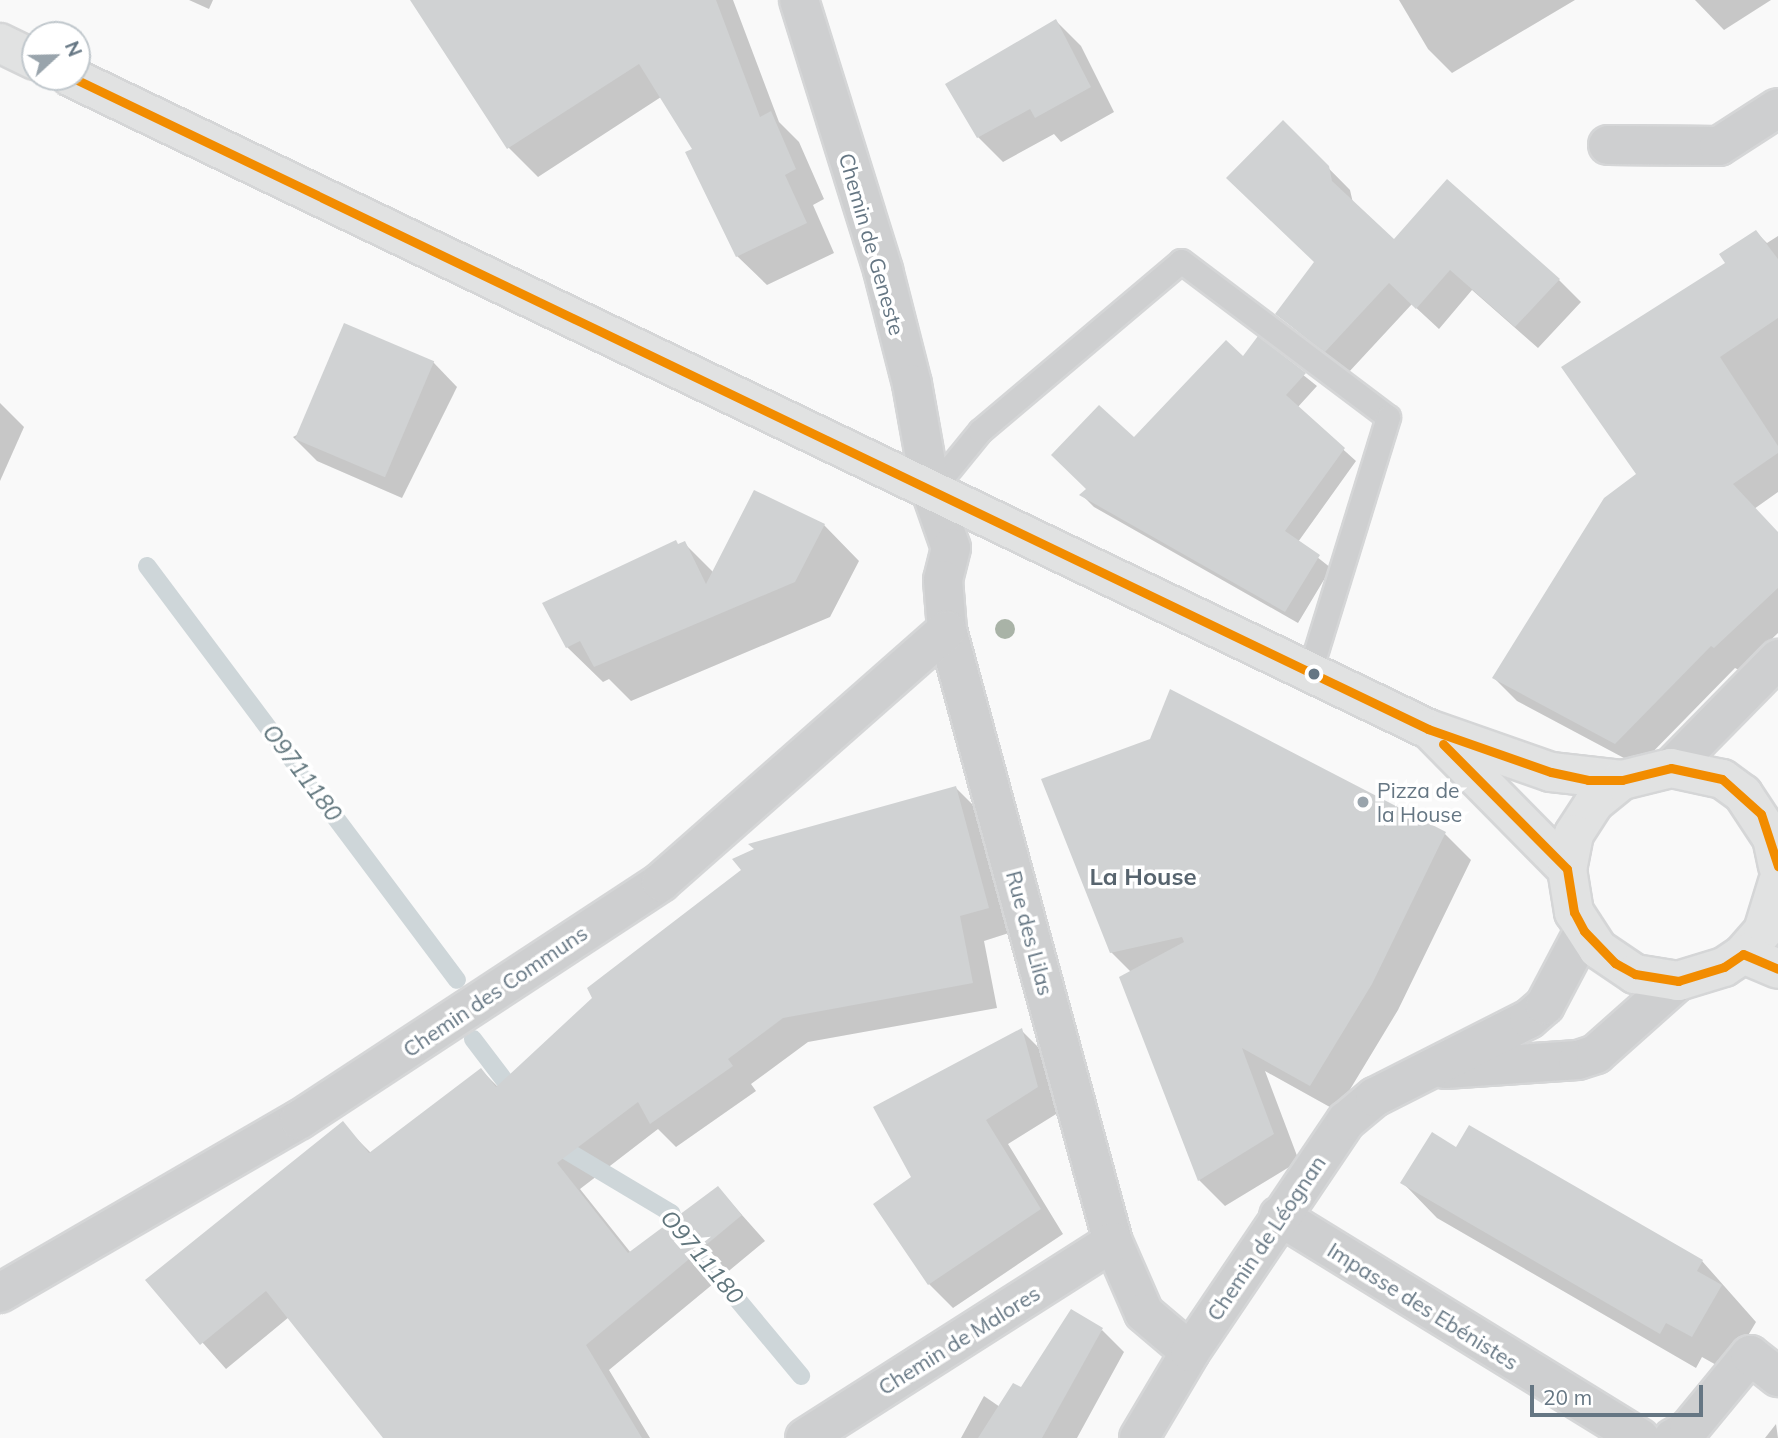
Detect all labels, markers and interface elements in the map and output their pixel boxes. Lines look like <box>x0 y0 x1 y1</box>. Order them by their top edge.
north arrow <box>21 21 91 91</box>
text: N <box>60 38 87 60</box>
street label: Chemin de Geneste <box>834 150 910 338</box>
unlabelled marker <box>1307 667 1321 681</box>
water label: O9711180 <box>257 719 347 827</box>
place label: Pizza de la House <box>1377 777 1462 827</box>
marker: Pizza de la House <box>1355 794 1371 810</box>
district label: La House <box>1089 863 1197 891</box>
street label: Rue des Lilas <box>1001 868 1059 998</box>
street label: Chemin des Communs <box>398 920 592 1062</box>
street label: Chemin de Léognan <box>1201 1151 1331 1325</box>
water label: O9711180 <box>655 1204 749 1310</box>
street label: Impasse des Ebénistes <box>1323 1237 1523 1375</box>
street label: Chemin de Malores <box>874 1280 1044 1400</box>
scale bar <box>1533 1372 1706 1416</box>
text: 20 m <box>1543 1384 1592 1410</box>

